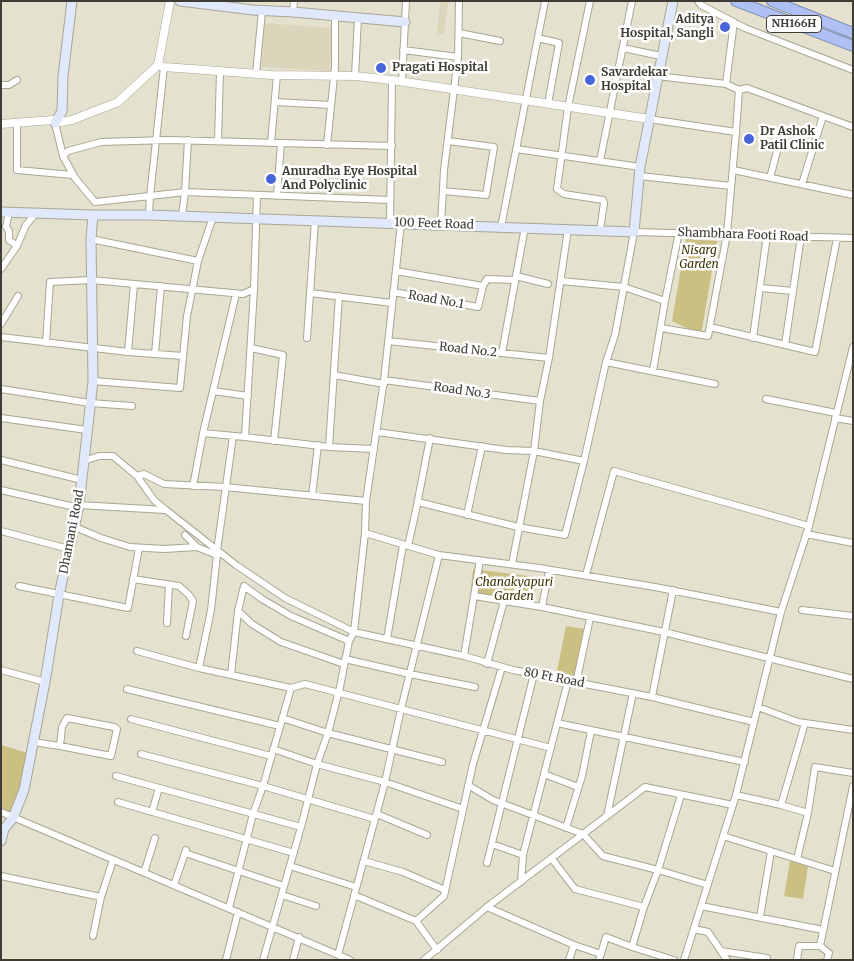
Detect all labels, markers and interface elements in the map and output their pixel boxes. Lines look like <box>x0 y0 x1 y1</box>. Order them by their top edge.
place label: Aditya Hospital, Sangli <box>620 13 714 41</box>
road number: NH166H <box>766 15 822 32</box>
marker: Aditya Hospital, Sangli <box>718 20 732 34</box>
marker: Pragati Hospital <box>374 61 388 75</box>
place label: Pragati Hospital <box>392 61 488 75</box>
place label: Savardekar Hospital <box>601 66 668 94</box>
marker: Savardekar Hospital <box>583 73 597 87</box>
place label: Dr Ashok Patil Clinic <box>760 125 824 153</box>
marker: Dr Ashok Patil Clinic <box>742 132 756 146</box>
place label: Anuradha Eye Hospital And Polyclinic <box>282 165 417 193</box>
marker: Anuradha Eye Hospital And Polyclinic <box>264 172 278 186</box>
street label: 100 Feet Road <box>394 215 474 233</box>
street label: Shambhara Footi Road <box>677 226 809 244</box>
park label: Nisarg Garden <box>679 244 719 272</box>
street label: Road No.1 <box>407 288 465 312</box>
street label: Road No.2 <box>438 340 498 360</box>
street label: Road No.3 <box>432 380 492 402</box>
street label: Dhamani Road <box>57 489 87 575</box>
park label: Chanakyapuri Garden <box>475 576 553 604</box>
street label: 80 Ft Road <box>522 665 586 691</box>

